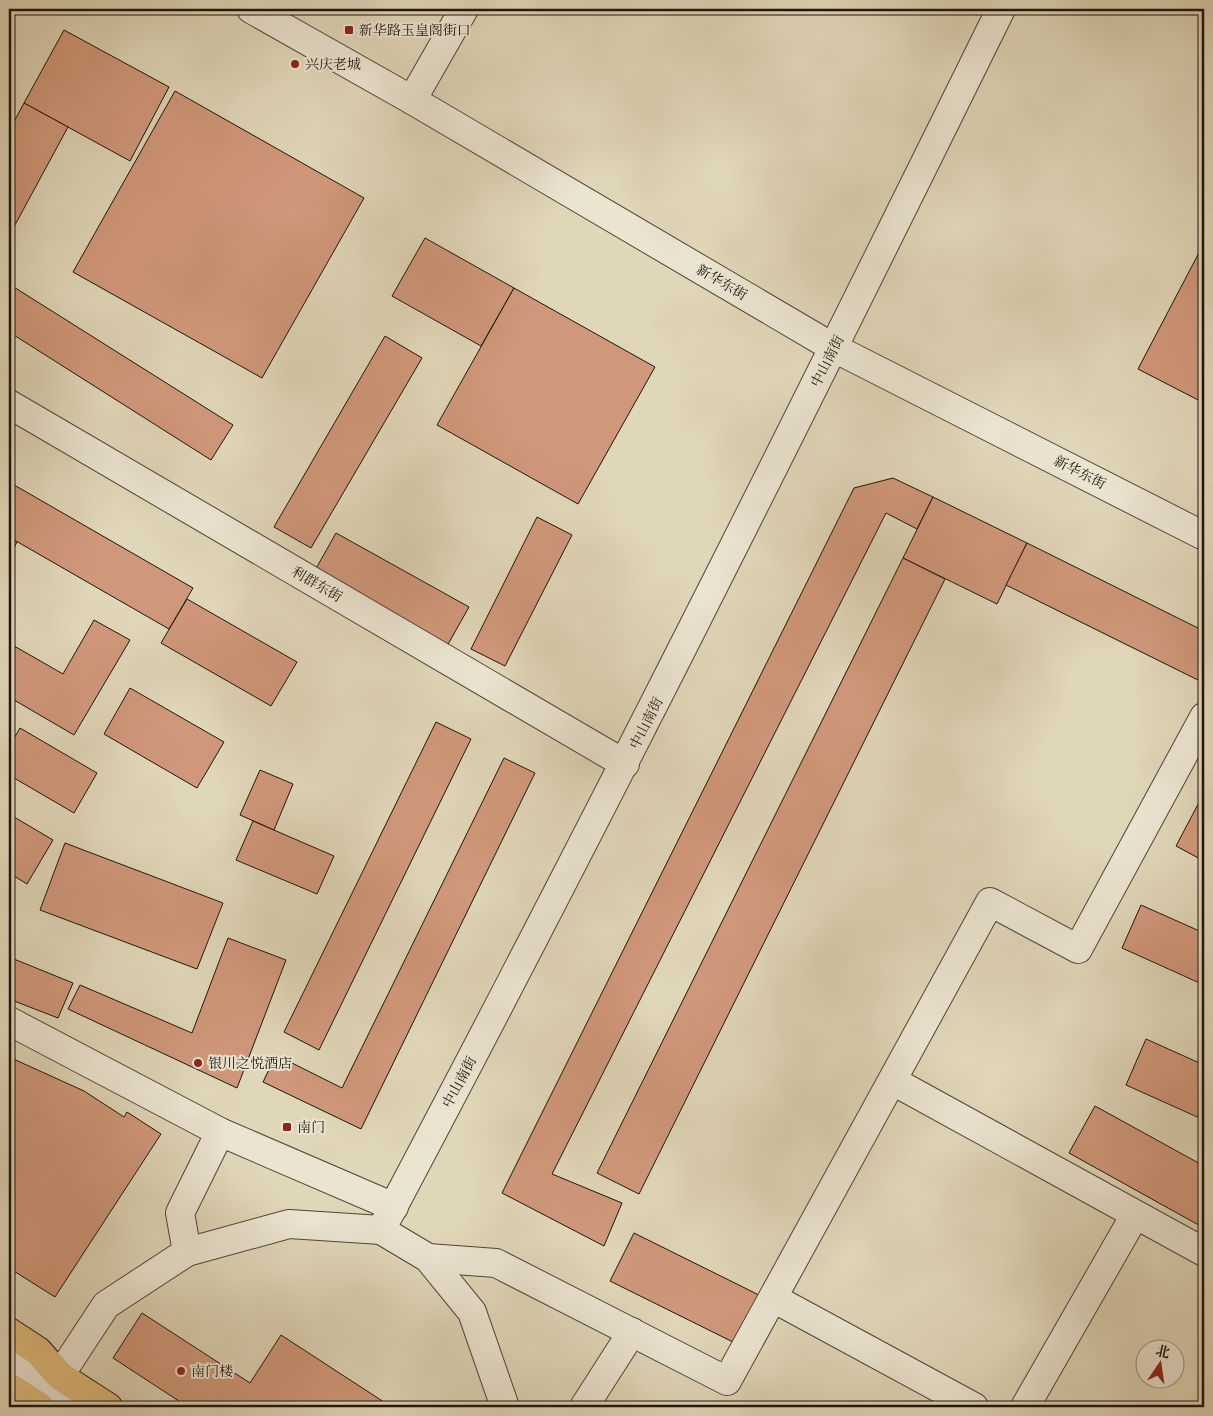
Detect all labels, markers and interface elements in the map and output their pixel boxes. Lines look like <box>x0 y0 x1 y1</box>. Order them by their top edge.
place label: 新华路玉皇阁街口 <box>359 21 471 39</box>
marker: 新华路玉皇阁街口 <box>343 24 355 36</box>
place label: 兴庆老城 <box>305 55 361 73</box>
marker: 兴庆老城 <box>289 58 301 70</box>
street label: 新华东街 <box>693 260 751 304</box>
street label: 中山南街 <box>806 332 848 390</box>
street label: 新华东街 <box>1051 451 1109 493</box>
street label: 利群东街 <box>288 562 346 606</box>
street label: 中山南街 <box>625 694 667 752</box>
street label: 中山南街 <box>438 1053 480 1111</box>
place label: 银川之悦酒店 <box>208 1054 292 1072</box>
marker: 银川之悦酒店 <box>192 1057 204 1069</box>
place label: 南门 <box>297 1118 325 1136</box>
marker: 南门 <box>281 1121 293 1133</box>
north arrow <box>1136 1338 1186 1388</box>
text: 北 <box>1154 1341 1172 1362</box>
place label: 南门楼 <box>191 1362 233 1380</box>
marker: 南门楼 <box>175 1365 187 1377</box>

